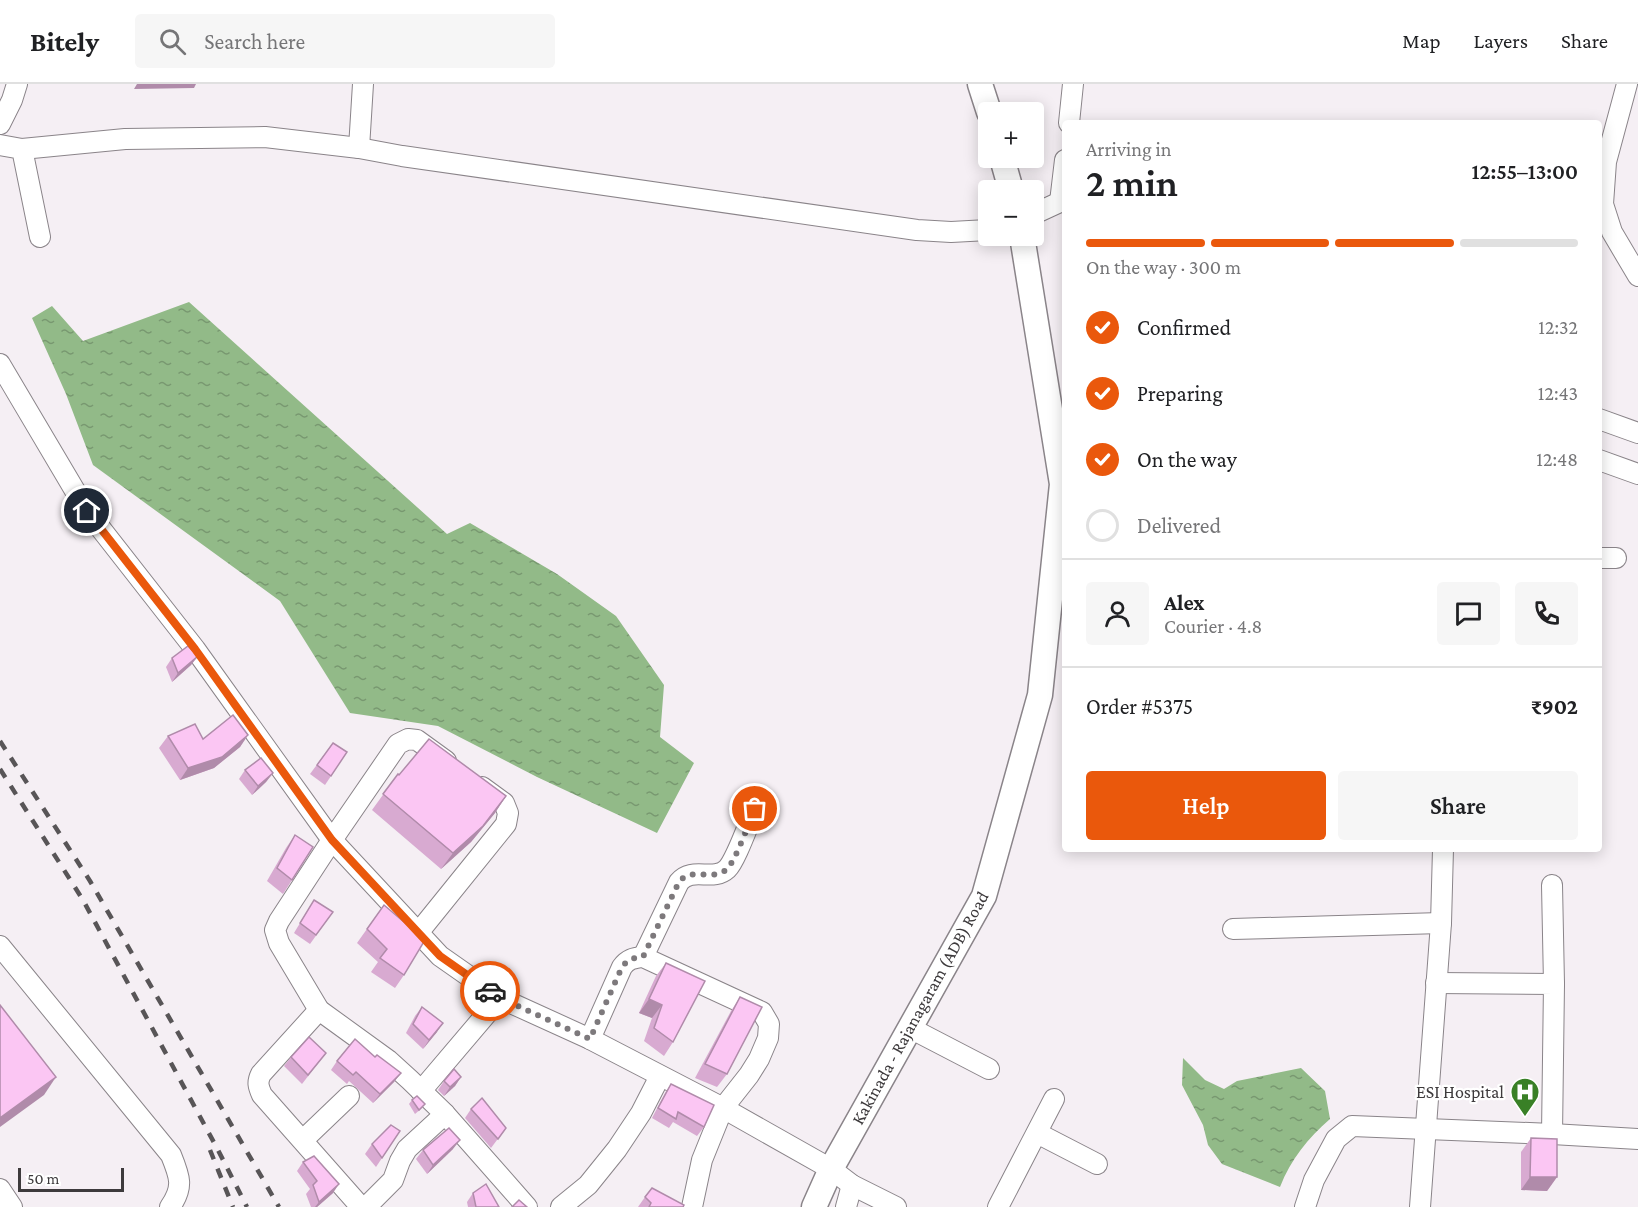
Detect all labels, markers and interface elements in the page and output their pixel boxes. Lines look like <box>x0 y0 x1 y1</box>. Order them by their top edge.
search box <box>135 14 555 68</box>
icon: search <box>156 25 189 58</box>
text: Bitely <box>30 26 99 57</box>
text: Search here <box>204 29 305 54</box>
text: Map <box>1402 29 1441 53</box>
text: Layers <box>1474 29 1528 53</box>
text: Share <box>1561 29 1608 53</box>
map controls <box>978 102 1044 246</box>
button: + <box>978 102 1044 168</box>
text: Arriving in <box>1086 138 1171 160</box>
text: 12:55–13:00 <box>1472 159 1578 184</box>
text: 2 min <box>1086 161 1178 204</box>
button: − <box>978 180 1044 246</box>
text: On the way · 300 m <box>1086 256 1241 278</box>
icon: check <box>1086 311 1119 344</box>
text: Confirmed <box>1137 315 1231 340</box>
text: 12:32 <box>1538 316 1578 338</box>
icon: check <box>1086 377 1119 410</box>
text: Preparing <box>1137 381 1223 406</box>
text: 12:43 <box>1538 382 1578 404</box>
icon: check <box>1086 443 1119 476</box>
text: On the way <box>1137 447 1237 472</box>
text: 12:48 <box>1536 448 1578 470</box>
pin <box>61 485 112 536</box>
icon: home <box>70 494 103 527</box>
text: Delivered <box>1137 513 1221 538</box>
button: person <box>1086 582 1149 645</box>
button: chat <box>1437 582 1500 645</box>
button: phone <box>1515 582 1578 645</box>
text: Alex <box>1164 590 1205 615</box>
text: Courier · 4.8 <box>1164 615 1262 637</box>
text: Order #5375 <box>1086 694 1193 719</box>
text: ₹902 <box>1531 694 1578 719</box>
button: Help <box>1086 771 1326 840</box>
button: Share <box>1338 771 1578 840</box>
pin <box>729 783 780 834</box>
icon: bag <box>738 792 771 825</box>
street label: Kakinada - Rajanagaram (ADB) Road <box>847 888 994 1128</box>
courier <box>460 961 520 1021</box>
icon: car <box>474 975 507 1008</box>
hospital icon: ESI Hospital <box>1509 1076 1541 1118</box>
place label: ESI Hospital <box>1416 1082 1504 1102</box>
scale bar <box>18 1165 124 1192</box>
text: 50 m <box>27 1170 59 1187</box>

